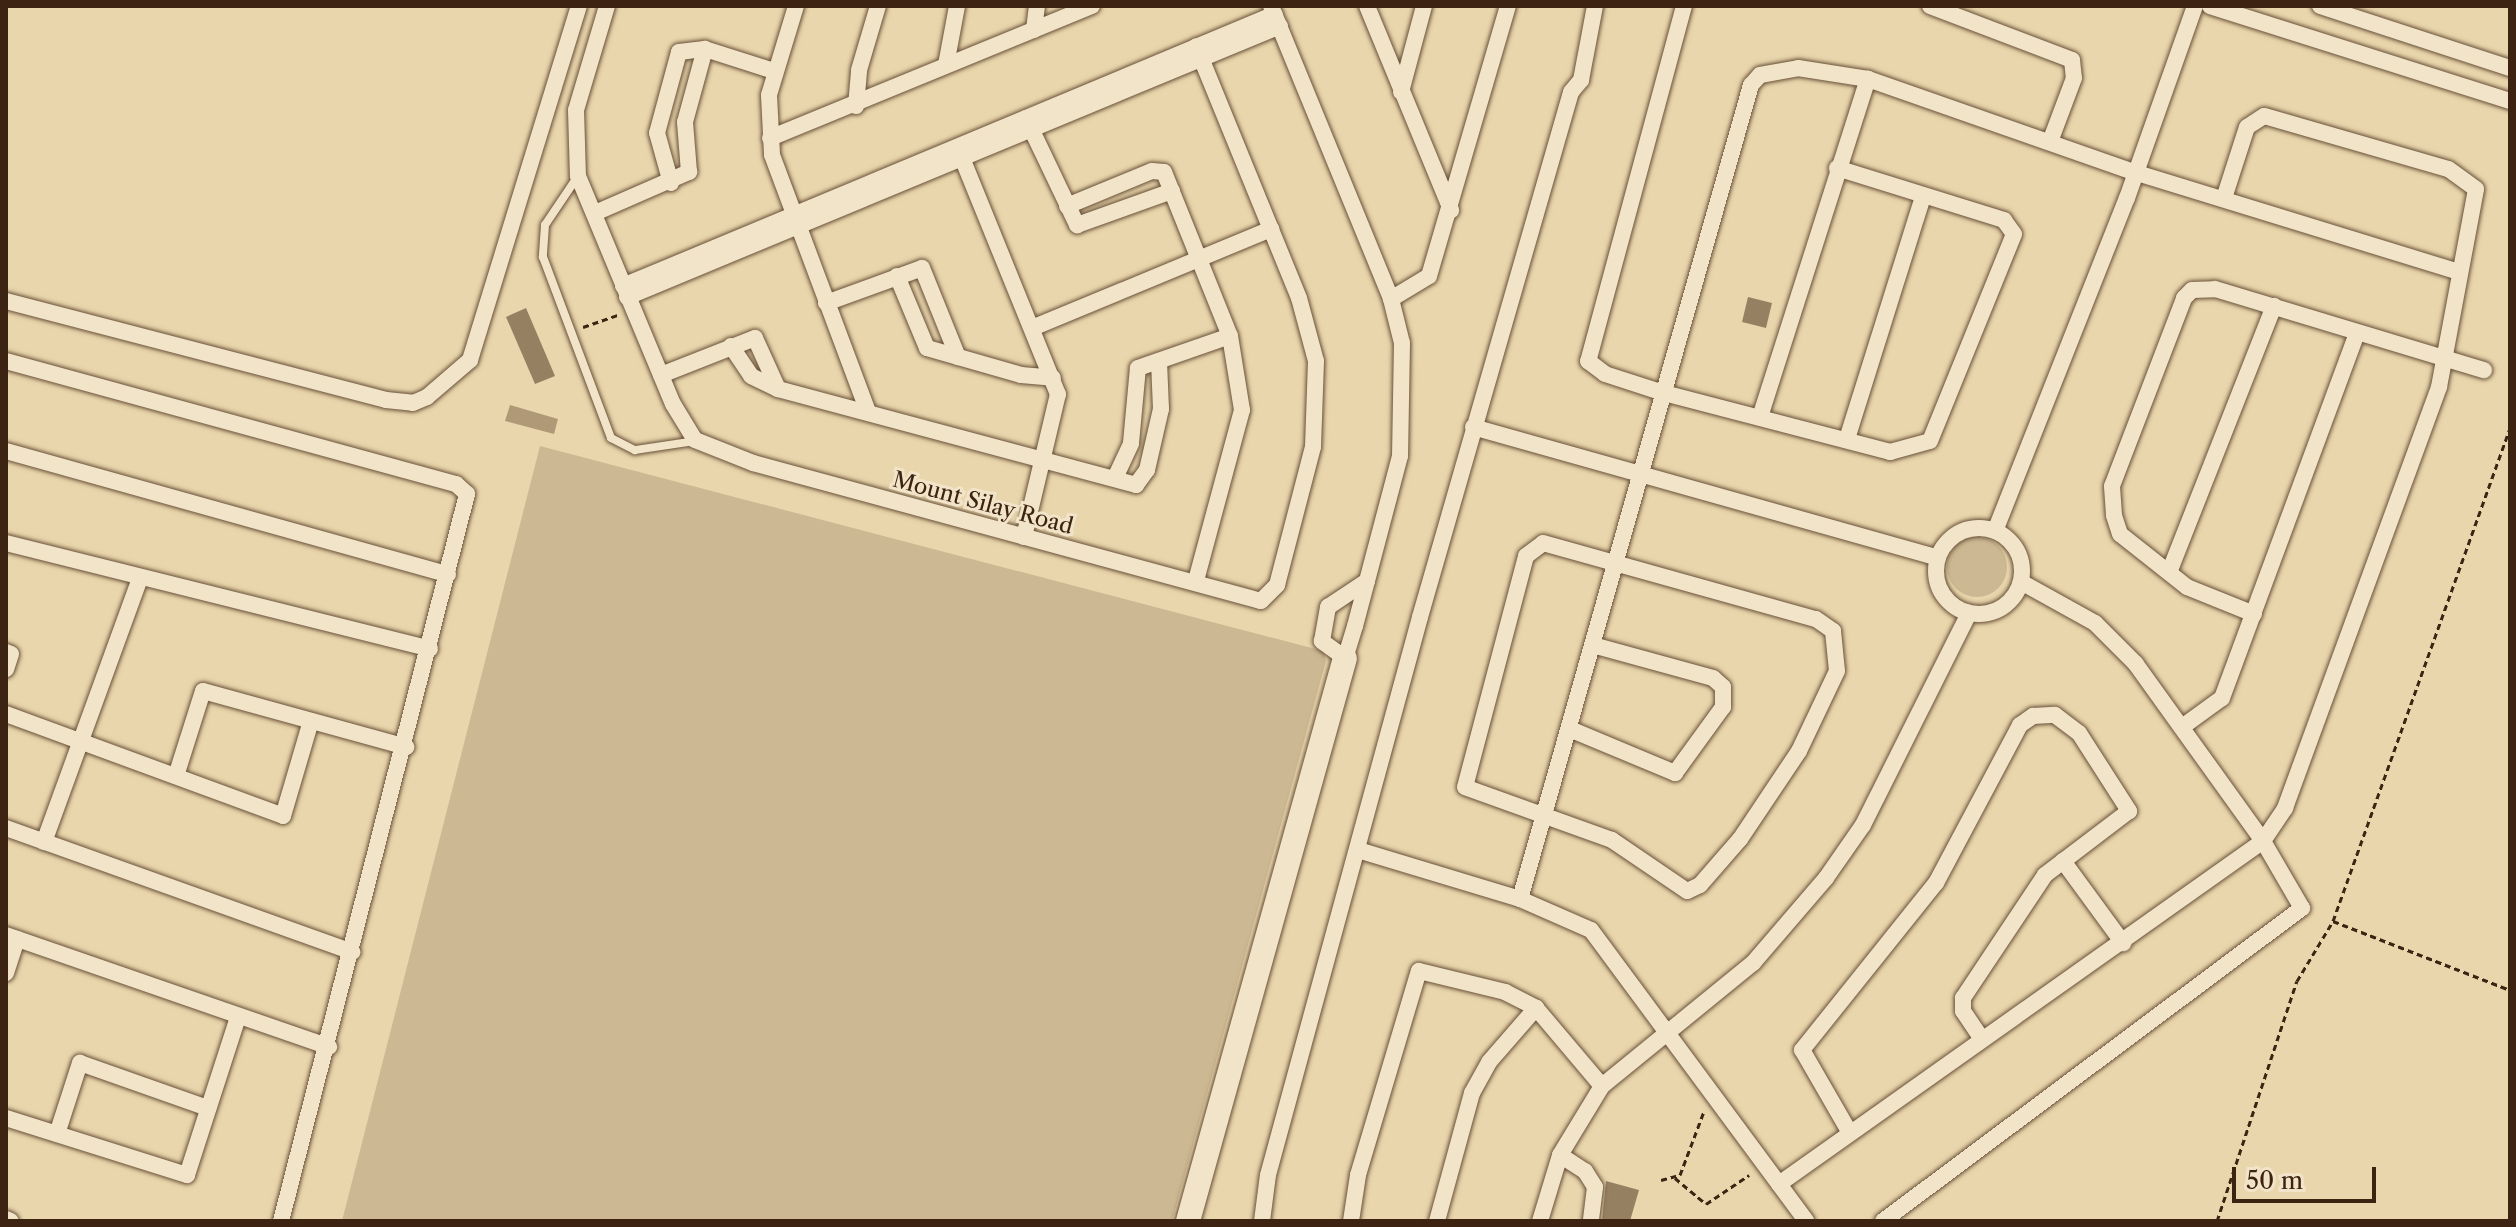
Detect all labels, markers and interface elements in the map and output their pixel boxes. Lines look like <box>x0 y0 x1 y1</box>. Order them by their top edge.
street label: Mount Silay Road <box>890 466 1076 540</box>
scale bar <box>2236 1151 2380 1201</box>
text: 50 m <box>2246 1166 2303 1195</box>

